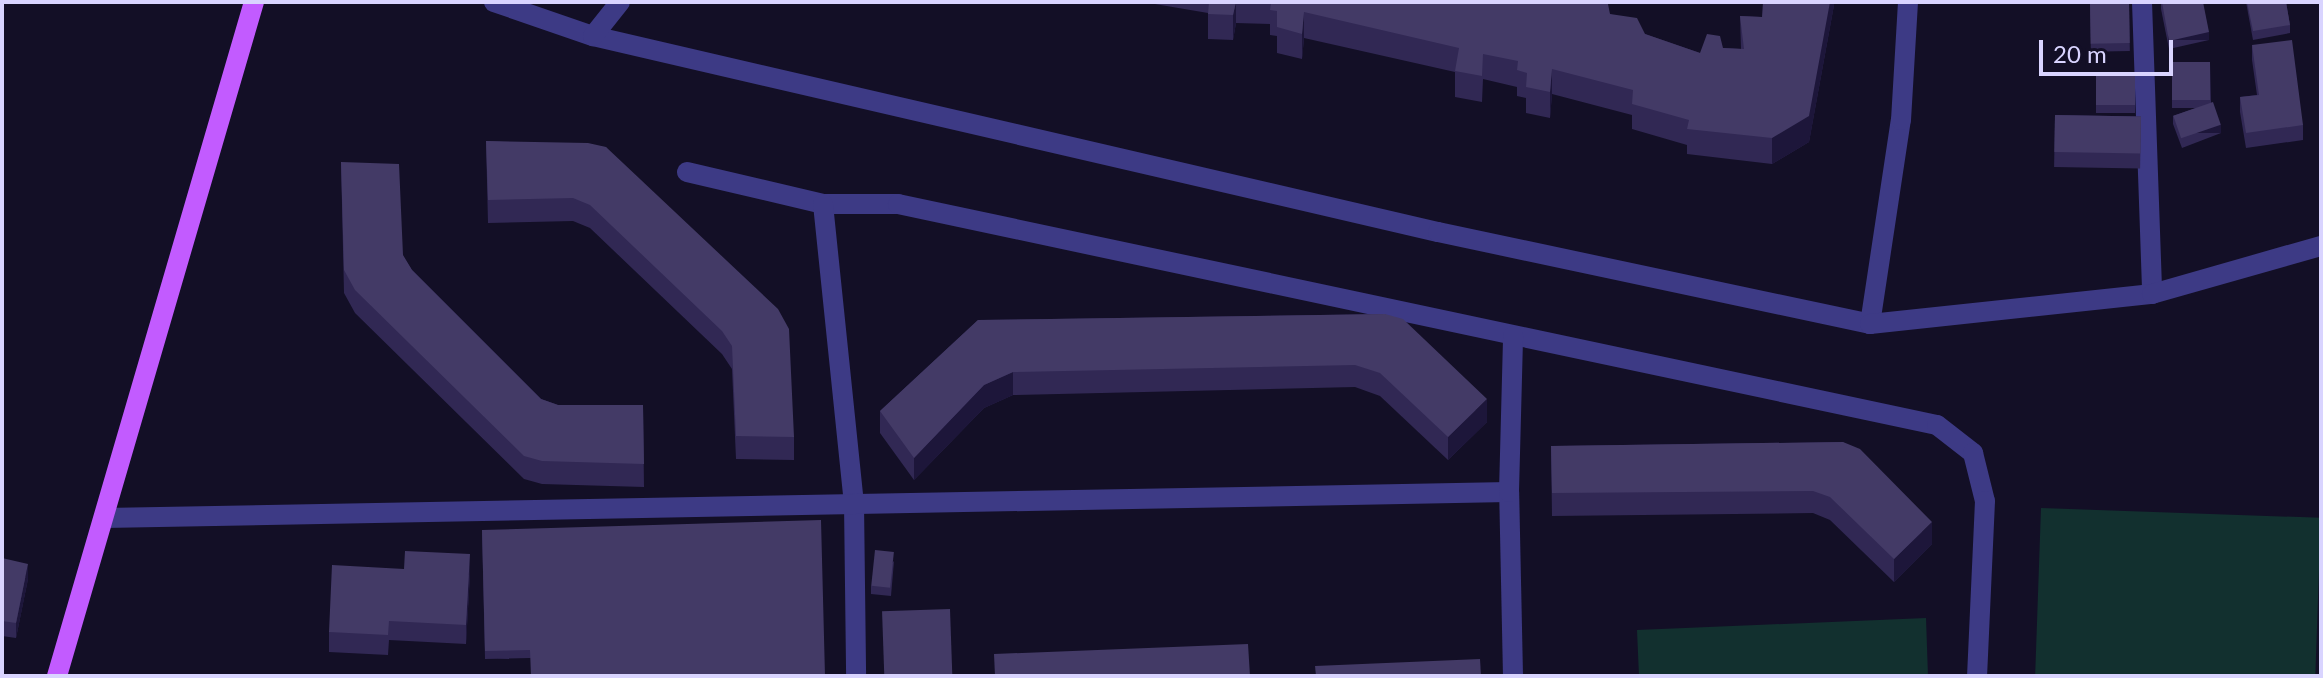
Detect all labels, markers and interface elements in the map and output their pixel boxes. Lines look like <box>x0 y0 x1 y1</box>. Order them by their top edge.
scale bar <box>2043 24 2177 74</box>
text: 20 m <box>2053 39 2107 68</box>

